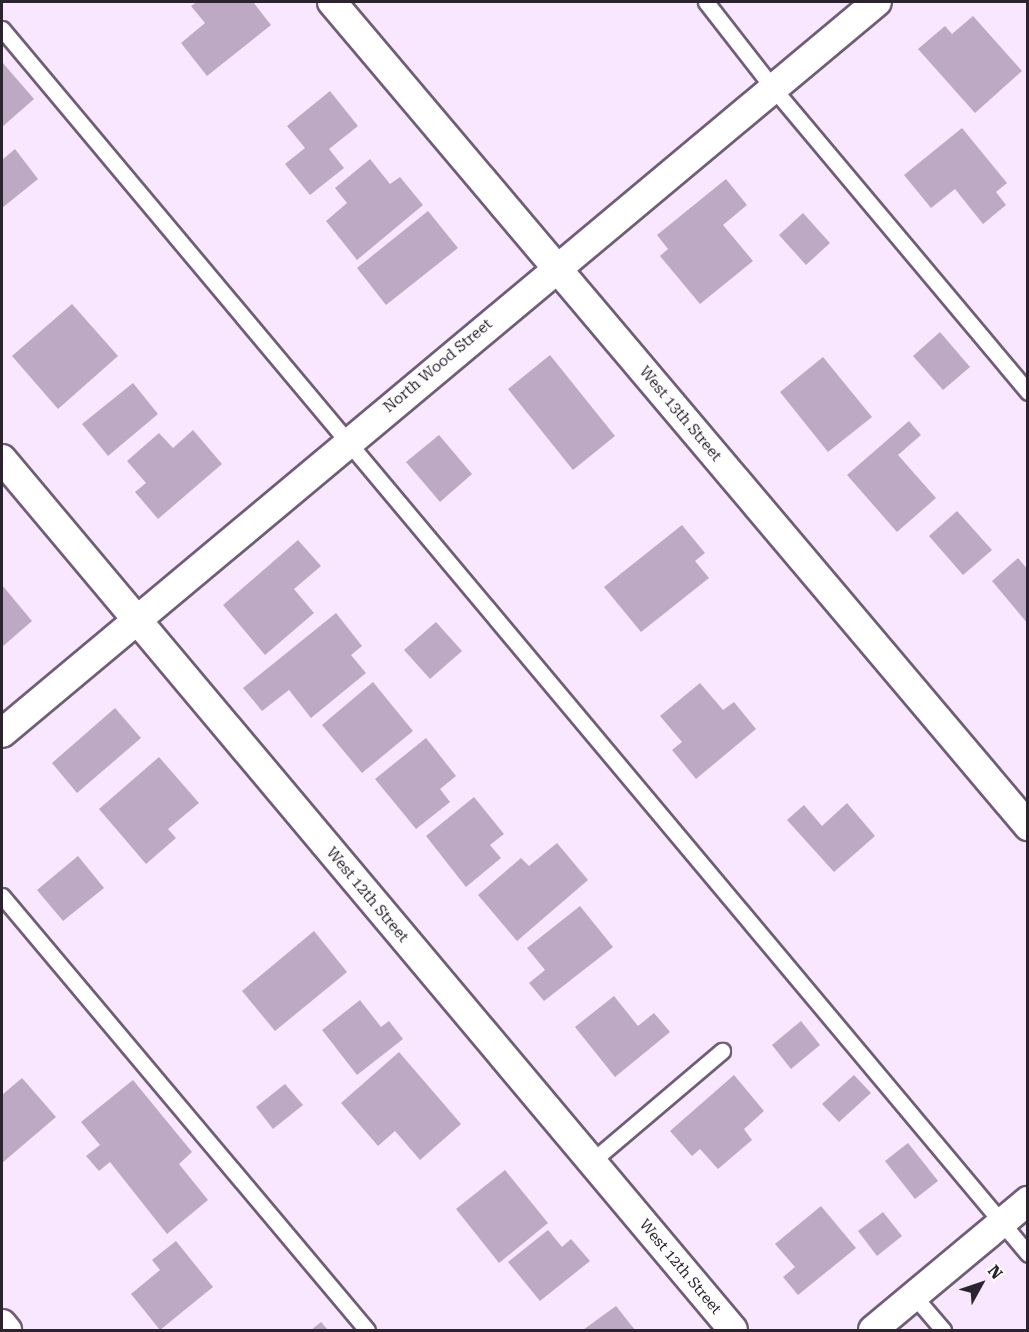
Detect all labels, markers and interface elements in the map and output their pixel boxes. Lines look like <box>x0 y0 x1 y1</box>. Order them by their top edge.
street label: North Wood Street <box>380 315 496 417</box>
street label: West 13th Street <box>635 363 725 465</box>
street label: West 12th Street <box>322 844 412 946</box>
street label: West 12th Street <box>635 1216 725 1318</box>
north arrow <box>951 1254 1011 1314</box>
text: N <box>984 1261 1006 1283</box>

